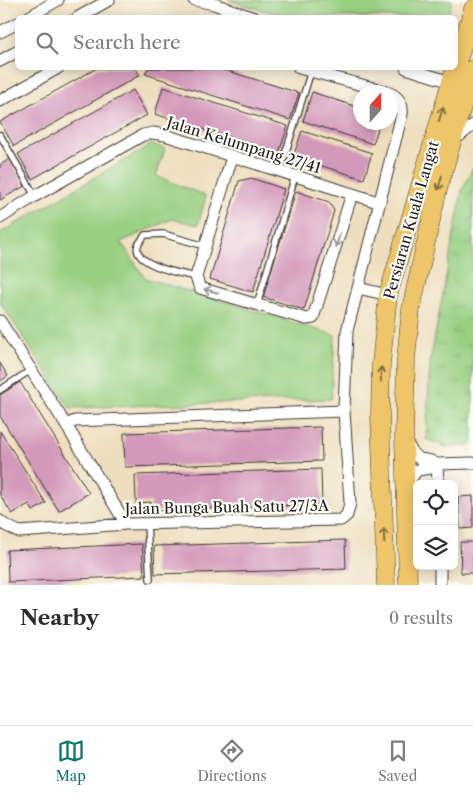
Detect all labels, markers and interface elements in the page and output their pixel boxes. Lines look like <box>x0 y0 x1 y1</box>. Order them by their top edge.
search box <box>15 15 458 70</box>
icon: search <box>33 29 61 57</box>
text: Search here <box>73 31 181 54</box>
north arrow <box>353 85 398 130</box>
one-way arrow <box>437 107 447 123</box>
street label: Jalan Kelumpang 27/41 <box>163 112 324 178</box>
street label: Persiaran Kuala Langat <box>379 138 443 301</box>
one-way arrow <box>434 175 444 191</box>
one-way arrow <box>332 232 342 248</box>
one-way arrow <box>203 285 219 295</box>
one-way arrow <box>376 366 386 382</box>
map controls <box>413 480 458 570</box>
button: locate <box>413 480 458 525</box>
street label: Jalan Bunga Buah Satu 27/3A <box>123 496 330 518</box>
button: layers <box>413 525 458 570</box>
one-way arrow <box>379 529 389 545</box>
text: Nearby <box>20 605 99 630</box>
text: 0 results <box>389 608 453 628</box>
tab: Map <box>56 737 86 785</box>
tab: Directions <box>197 737 267 785</box>
tab: Saved <box>378 737 417 785</box>

